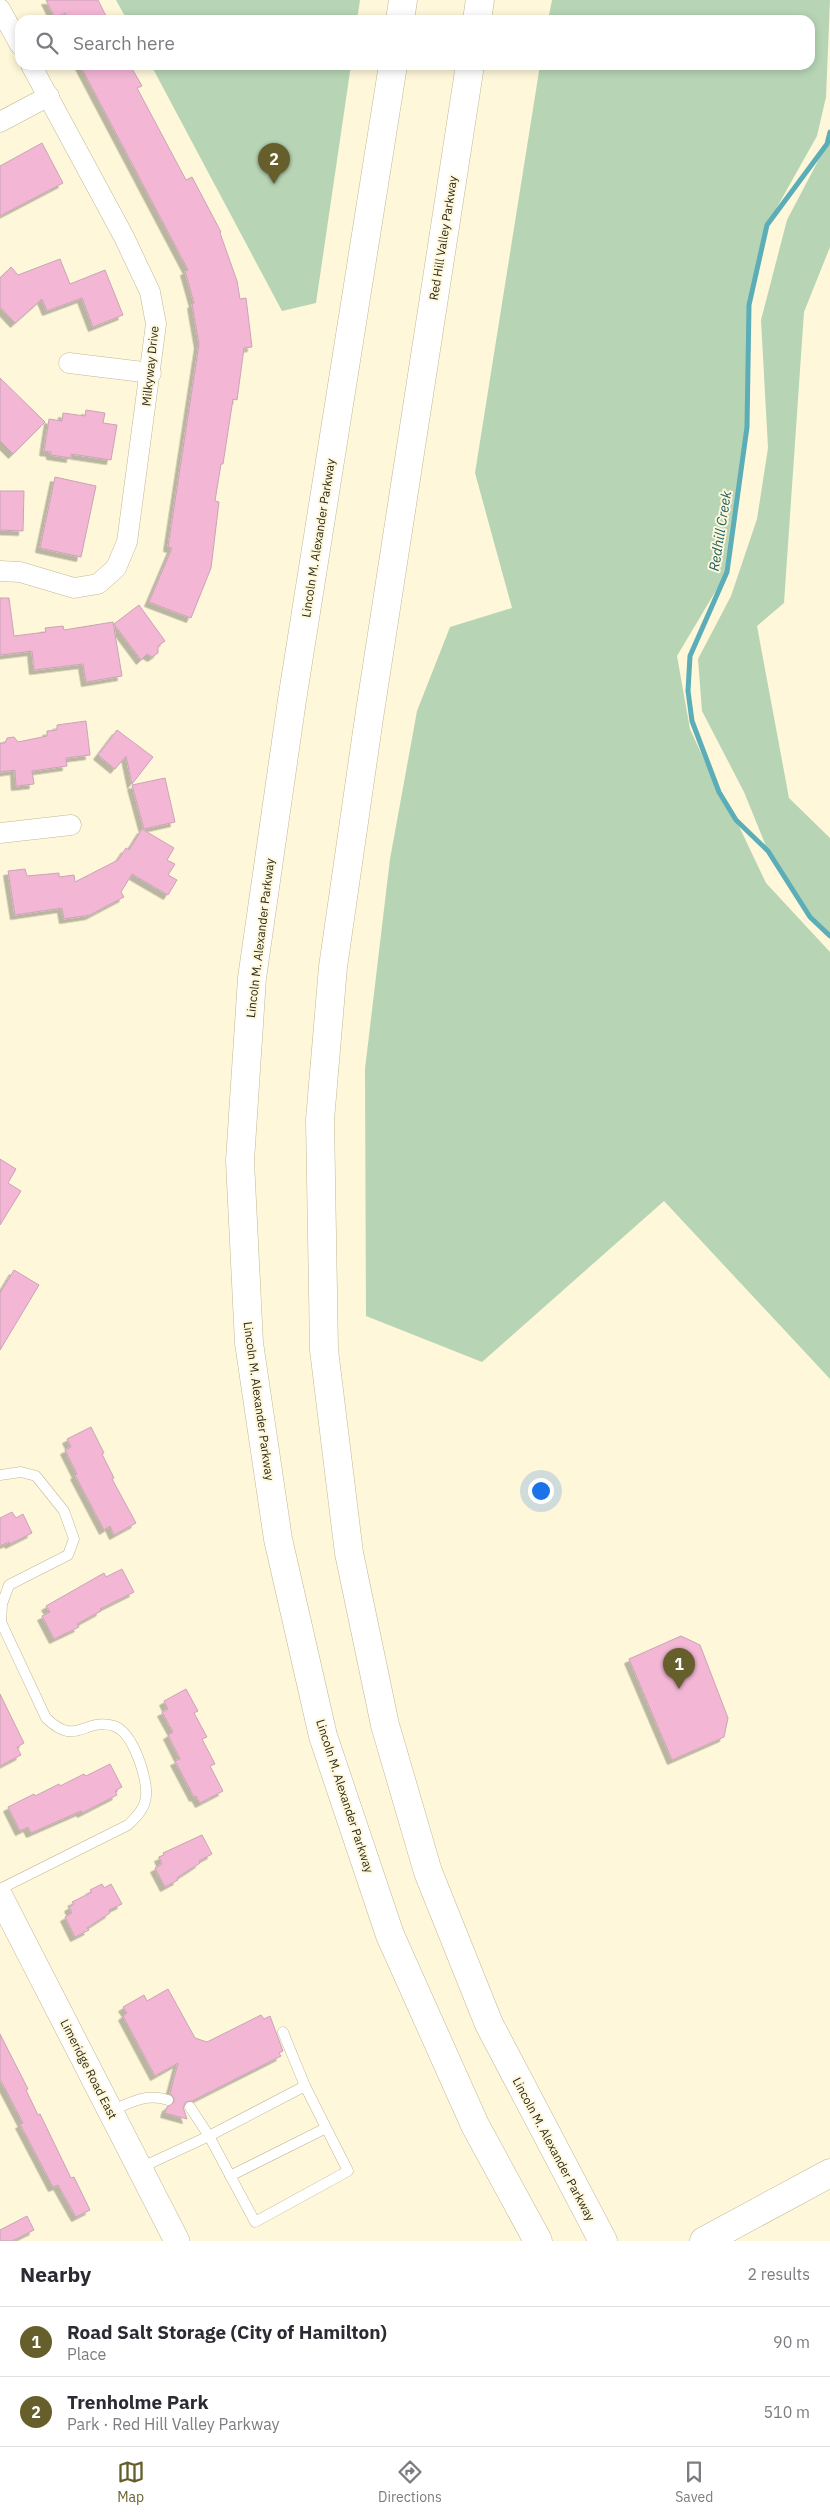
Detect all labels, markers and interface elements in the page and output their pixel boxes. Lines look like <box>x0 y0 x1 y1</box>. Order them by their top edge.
search box <box>15 15 815 70</box>
icon: search <box>33 29 61 57</box>
text: Search here <box>73 31 175 55</box>
pin: 2 <box>258 143 290 184</box>
street label: Red Hill Valley Parkway <box>426 175 460 301</box>
street label: Milkyway Drive <box>138 325 162 407</box>
street label: Lincoln M. Alexander Parkway <box>298 458 338 618</box>
water label: Redhill Creek <box>705 489 735 572</box>
street label: Lincoln M. Alexander Parkway <box>243 857 277 1019</box>
street label: Lincoln M. Alexander Parkway <box>240 1320 278 1482</box>
your location <box>528 1478 554 1504</box>
pin: 1 <box>663 1648 695 1689</box>
street label: Lincoln M. Alexander Parkway <box>313 1717 377 1875</box>
street label: Limeridge Road East <box>57 2017 121 2121</box>
street label: Lincoln M. Alexander Parkway <box>510 2075 598 2223</box>
text: Nearby <box>20 2260 91 2288</box>
text: 2 results <box>747 2264 810 2284</box>
text: Road Salt Storage (City of Hamilton) <box>67 2320 387 2344</box>
text: 1 <box>31 2332 41 2352</box>
text: 90 m <box>773 2332 810 2352</box>
text: Place <box>67 2344 106 2364</box>
text: Trenholme Park <box>67 2390 208 2414</box>
text: 2 <box>31 2402 41 2422</box>
text: 510 m <box>763 2402 810 2422</box>
text: Park · Red Hill Valley Parkway <box>67 2414 280 2434</box>
tab: Map <box>117 2458 145 2506</box>
tab: Directions <box>378 2458 442 2506</box>
tab: Saved <box>675 2458 713 2506</box>

